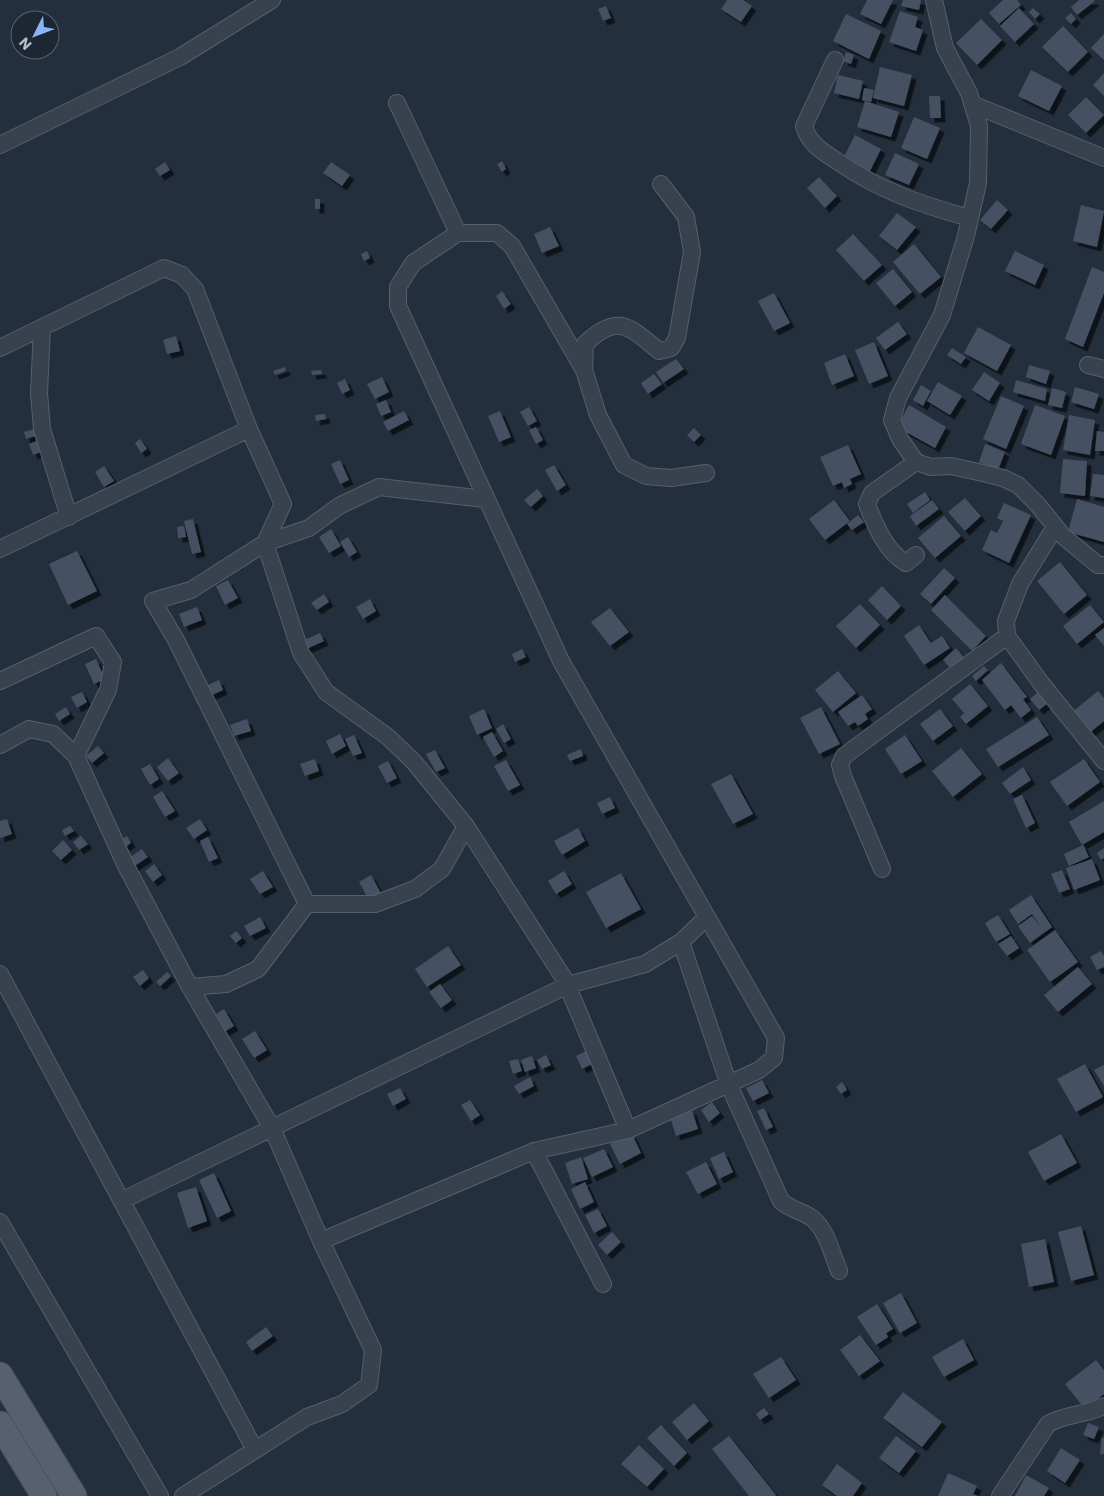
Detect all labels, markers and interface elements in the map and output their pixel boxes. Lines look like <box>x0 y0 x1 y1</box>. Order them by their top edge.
north arrow <box>10 10 60 60</box>
text: N <box>14 33 36 54</box>

